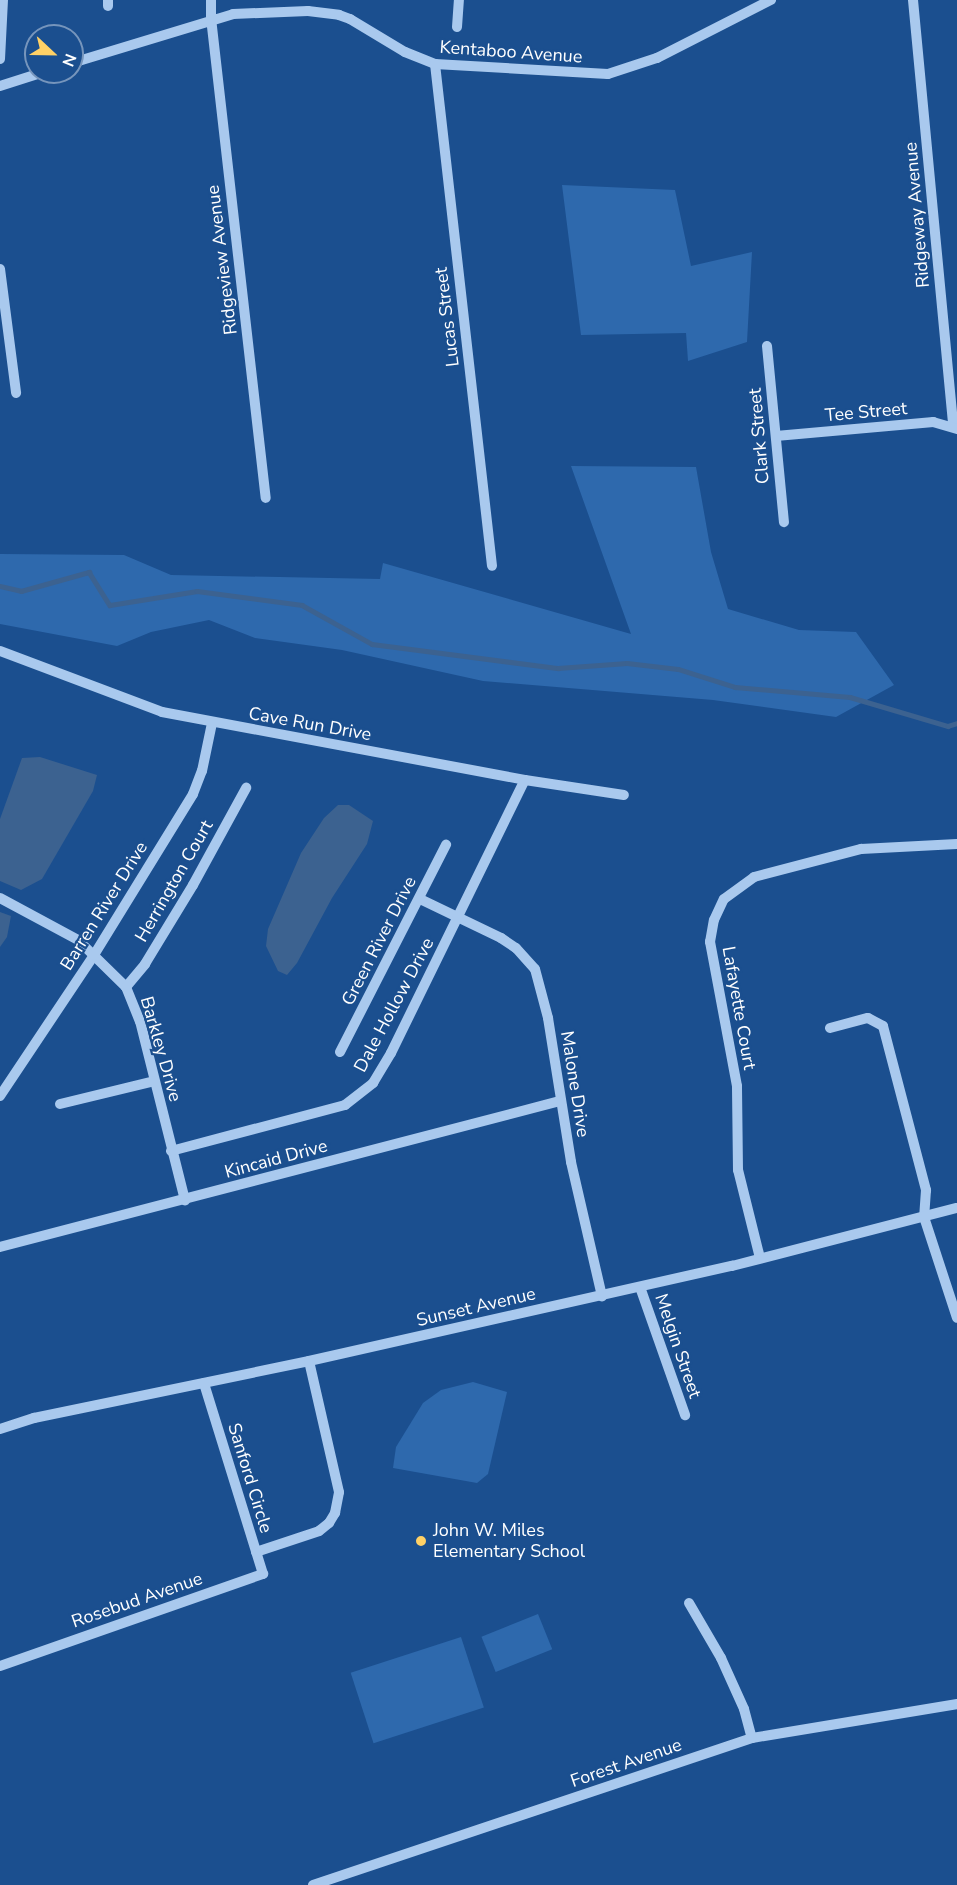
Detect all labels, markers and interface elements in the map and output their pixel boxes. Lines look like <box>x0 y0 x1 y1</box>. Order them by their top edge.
north arrow <box>24 24 84 84</box>
street label: Kentaboo Avenue <box>439 36 583 68</box>
text: N <box>56 50 81 70</box>
street label: Ridgeway Avenue <box>900 141 934 289</box>
street label: Ridgeview Avenue <box>202 184 242 336</box>
street label: Lucas Street <box>430 266 464 368</box>
street label: Clark Street <box>744 387 774 485</box>
street label: Tee Street <box>824 398 908 426</box>
street label: Cave Run Drive <box>247 703 373 745</box>
street label: Herrington Court <box>130 816 218 946</box>
street label: Barren River Drive <box>56 838 152 974</box>
street label: Green River Drive <box>337 873 421 1009</box>
street label: Dale Hollow Drive <box>350 934 438 1076</box>
street label: Lafayette Court <box>718 945 760 1071</box>
street label: Barkley Drive <box>136 994 186 1104</box>
street label: Malone Drive <box>556 1029 594 1139</box>
street label: Kincaid Drive <box>222 1135 330 1183</box>
street label: Sunset Avenue <box>414 1283 538 1331</box>
street label: Melgin Street <box>650 1291 706 1401</box>
street label: Sanford Circle <box>223 1420 277 1536</box>
place label: John W. Miles Elementary School <box>433 1520 585 1562</box>
marker: John W. Miles Elementary School <box>414 1534 428 1548</box>
street label: Rosebud Avenue <box>69 1567 205 1633</box>
street label: Forest Avenue <box>568 1734 684 1792</box>

